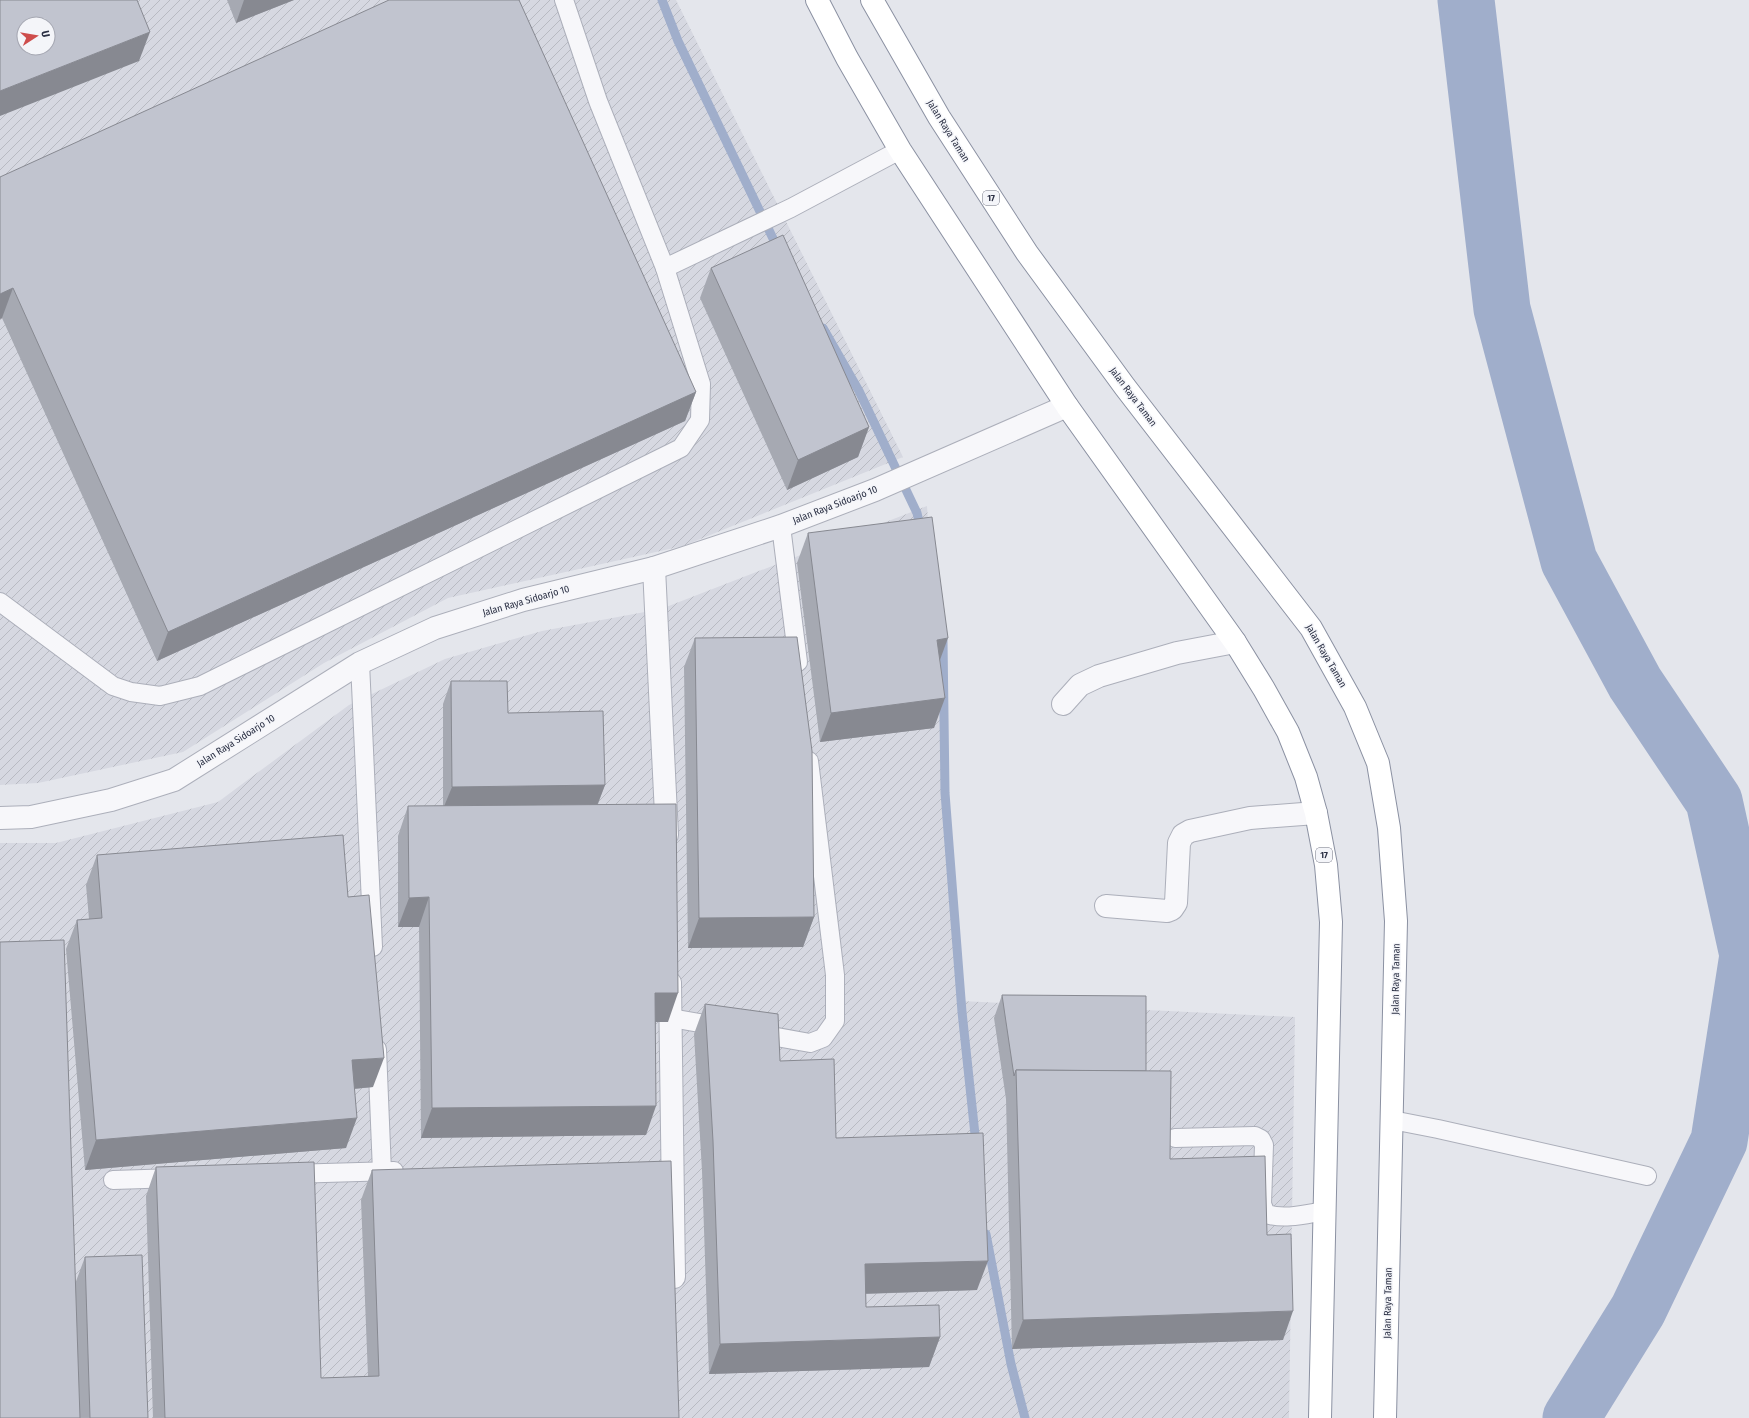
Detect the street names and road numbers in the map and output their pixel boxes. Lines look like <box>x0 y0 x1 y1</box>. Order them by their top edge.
street label: Jalan Raya Taman <box>924 98 972 164</box>
road number: 17 <box>983 191 999 205</box>
street label: Jalan Raya Taman <box>1107 365 1159 429</box>
street label: Jalan Raya Sidoarjo 10 <box>791 483 879 527</box>
street label: Jalan Raya Sidoarjo 10 <box>481 583 571 619</box>
street label: Jalan Raya Taman <box>1303 622 1349 690</box>
street label: Jalan Raya Sidoarjo 10 <box>195 712 277 770</box>
road number: 17 <box>1316 848 1332 862</box>
street label: Jalan Raya Taman <box>1389 943 1403 1015</box>
street label: Jalan Raya Taman <box>1381 1267 1395 1339</box>

